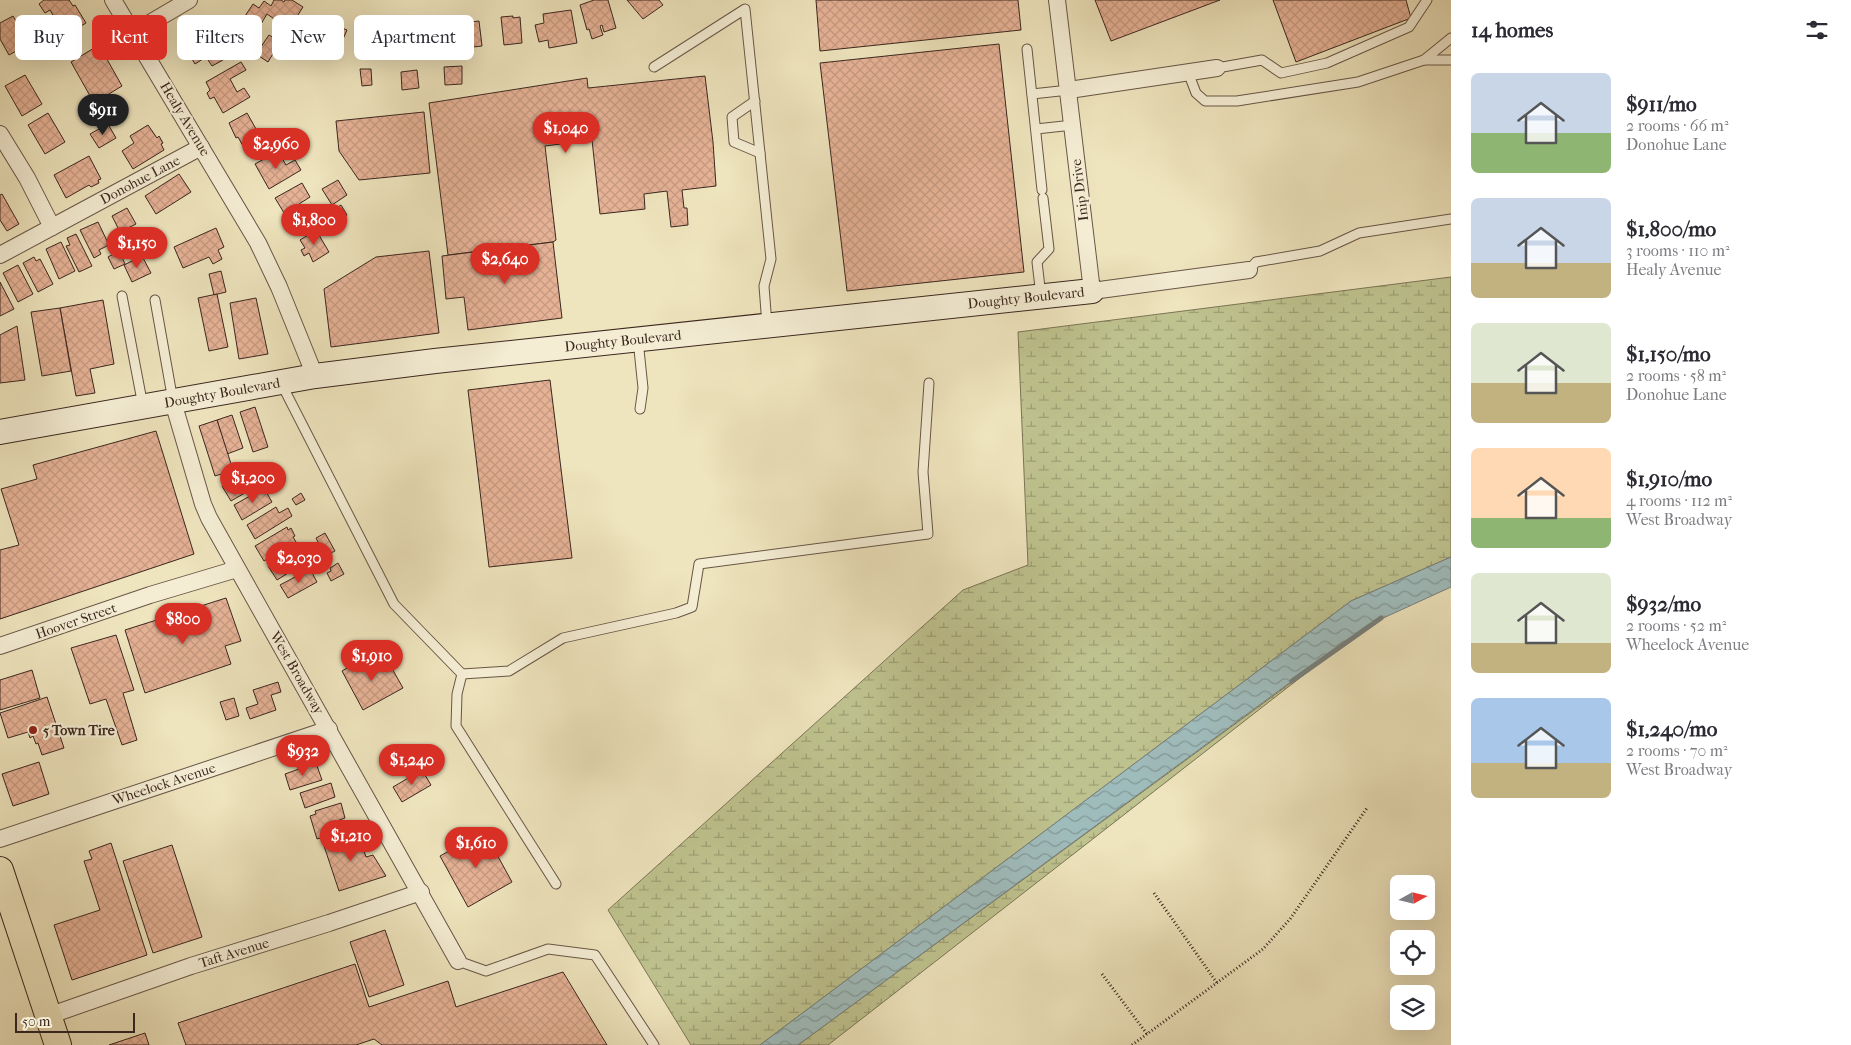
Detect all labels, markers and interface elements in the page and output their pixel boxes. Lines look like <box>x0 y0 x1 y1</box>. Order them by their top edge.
chip: Buy <box>15 15 82 60</box>
chip: Rent <box>92 15 167 60</box>
chip: Filters <box>177 15 262 60</box>
chip: New <box>272 15 344 60</box>
chip: Apartment <box>354 15 474 60</box>
icon: filters <box>1803 16 1831 44</box>
text: 14 homes <box>1471 18 1553 42</box>
street label: Healy Avenue <box>156 79 214 159</box>
text: $911/mo <box>1626 92 1697 116</box>
icon: home <box>1511 93 1571 153</box>
pin: $911 <box>73 94 133 136</box>
text: $911 <box>89 100 117 119</box>
pin: $1,040 <box>525 112 607 154</box>
text: 2 rooms · 66 m² <box>1626 116 1728 135</box>
text: $1,040 <box>544 118 588 137</box>
pin: $2,960 <box>235 128 317 170</box>
text: $2,960 <box>253 134 299 153</box>
text: Donohue Lane <box>1626 135 1727 154</box>
street label: Donohue Lane <box>97 152 183 208</box>
street label: Inip Drive <box>1068 158 1092 222</box>
pin: $1,800 <box>273 204 355 246</box>
text: $1,800 <box>292 210 336 229</box>
text: $1,800/mo <box>1626 217 1716 241</box>
icon: home <box>1511 218 1571 278</box>
pin: $1,150 <box>96 226 178 269</box>
text: $1,150 <box>117 233 157 252</box>
text: 3 rooms · 110 m² <box>1626 241 1730 260</box>
pin: $2,640 <box>464 242 546 285</box>
text: $2,640 <box>481 249 529 268</box>
text: Healy Avenue <box>1626 260 1721 279</box>
street label: Doughty Boulevard <box>967 283 1086 313</box>
street label: Doughty Boulevard <box>564 326 683 356</box>
text: $1,150/mo <box>1626 342 1711 366</box>
icon: home <box>1511 343 1571 403</box>
text: 2 rooms · 58 m² <box>1626 366 1726 385</box>
street label: Doughty Boulevard <box>163 374 282 412</box>
text: Donohue Lane <box>1626 385 1727 404</box>
pin: $1,200 <box>212 462 294 504</box>
text: $1,910/mo <box>1626 467 1712 491</box>
text: $1,200 <box>231 468 275 487</box>
icon: home <box>1511 468 1571 528</box>
text: 4 rooms · 112 m² <box>1626 491 1732 510</box>
text: West Broadway <box>1626 510 1732 529</box>
pin: $2,030 <box>258 542 340 584</box>
text: $2,030 <box>277 548 321 567</box>
text: $932/mo <box>1626 592 1701 616</box>
icon: home <box>1511 593 1571 653</box>
street label: Hoover Street <box>33 599 119 643</box>
pin: $800 <box>153 602 213 645</box>
text: $800 <box>166 609 200 628</box>
text: 2 rooms · 52 m² <box>1626 616 1726 635</box>
street label: West Broadway <box>266 628 328 718</box>
text: Wheelock Avenue <box>1626 635 1749 654</box>
pin: $1,910 <box>331 640 413 682</box>
text: $1,910 <box>352 646 392 665</box>
text: $1,240/mo <box>1626 717 1717 741</box>
icon: home <box>1511 718 1571 778</box>
place label: 5 Town Tire <box>43 722 115 739</box>
marker: 5 Town Tire <box>27 724 39 736</box>
pin: $932 <box>273 734 333 777</box>
text: $932 <box>287 741 319 760</box>
text: 2 rooms · 70 m² <box>1626 741 1728 760</box>
pin: $1,240 <box>371 744 453 786</box>
text: $1,240 <box>390 750 434 769</box>
street label: Wheelock Avenue <box>109 759 218 809</box>
text: West Broadway <box>1626 760 1732 779</box>
pin: $1,210 <box>310 820 392 862</box>
text: $1,210 <box>331 826 371 845</box>
pin: $1,610 <box>435 826 517 869</box>
text: $1,610 <box>456 833 496 852</box>
north arrow <box>1390 875 1435 920</box>
map controls <box>1390 875 1435 1030</box>
button: locate <box>1390 930 1435 975</box>
street label: Taft Avenue <box>197 934 271 972</box>
button: layers <box>1390 985 1435 1030</box>
scale bar <box>15 1010 135 1033</box>
text: 50 m <box>22 1013 50 1030</box>

